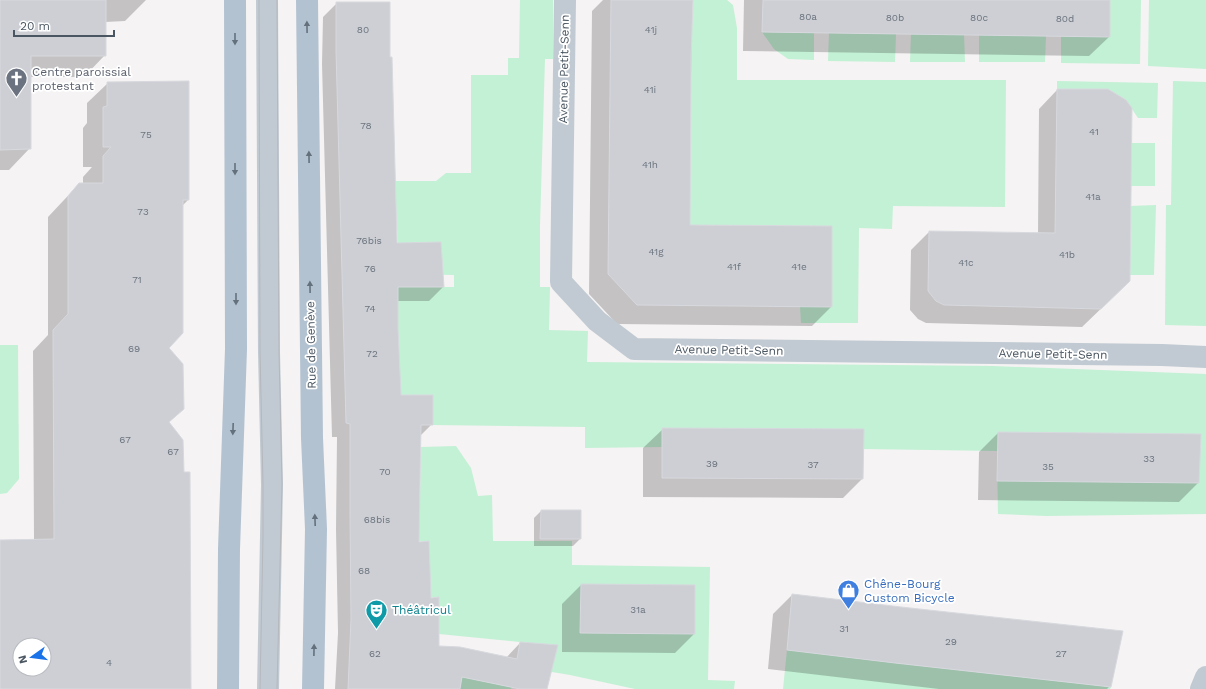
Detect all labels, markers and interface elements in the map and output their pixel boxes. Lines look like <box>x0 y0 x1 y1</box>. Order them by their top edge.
house number: 80a <box>799 11 817 22</box>
scale bar <box>14 12 114 38</box>
house number: 80b <box>886 12 904 23</box>
house number: 80c <box>970 12 988 23</box>
house number: 80d <box>1056 13 1074 24</box>
street label: Avenue Petit-Senn <box>556 14 572 124</box>
text: 20 m <box>20 19 50 33</box>
one-way arrow <box>304 20 310 33</box>
house number: 80 <box>357 24 369 35</box>
house number: 41j <box>645 24 657 35</box>
one-way arrow <box>232 33 238 46</box>
place label: Centre paroissial protestant <box>32 65 131 93</box>
church icon: Centre paroissial protestant <box>3 66 29 99</box>
house number: 41i <box>644 84 656 95</box>
house number: 78 <box>360 120 372 131</box>
house number: 41 <box>1089 126 1099 137</box>
house number: 75 <box>140 129 152 140</box>
one-way arrow <box>306 150 312 163</box>
house number: 41h <box>642 159 658 170</box>
one-way arrow <box>232 163 238 176</box>
house number: 41a <box>1085 191 1101 202</box>
house number: 73 <box>137 206 149 217</box>
house number: 76bis <box>356 235 382 246</box>
house number: 41g <box>648 246 664 257</box>
house number: 41b <box>1059 249 1075 260</box>
house number: 41c <box>958 257 974 268</box>
house number: 41f <box>727 261 741 272</box>
house number: 41e <box>791 261 807 272</box>
house number: 76 <box>364 263 376 274</box>
house number: 71 <box>132 274 142 285</box>
one-way arrow <box>307 281 314 293</box>
one-way arrow <box>233 293 239 306</box>
street label: Rue de Genève <box>303 301 319 389</box>
house number: 74 <box>364 303 376 314</box>
street label: Avenue Petit-Senn <box>674 342 784 358</box>
house number: 69 <box>128 343 140 354</box>
street label: Avenue Petit-Senn <box>998 346 1108 362</box>
house number: 72 <box>366 348 378 359</box>
one-way arrow <box>230 423 236 436</box>
house number: 67 <box>119 434 131 445</box>
house number: 67 <box>167 446 179 457</box>
house number: 33 <box>1143 453 1155 464</box>
house number: 39 <box>706 458 718 469</box>
house number: 37 <box>807 459 819 470</box>
house number: 35 <box>1042 461 1054 472</box>
house number: 70 <box>379 466 391 477</box>
one-way arrow <box>312 514 319 526</box>
house number: 68bis <box>364 514 390 525</box>
house number: 68 <box>358 565 370 576</box>
place label: Chêne-Bourg Custom Bicycle <box>864 577 955 605</box>
shop icon: Chêne-Bourg Custom Bicycle <box>835 578 861 611</box>
theatre icon: Théâtricul <box>363 597 389 630</box>
place label: Théâtricul <box>392 603 451 617</box>
house number: 31a <box>630 604 646 615</box>
house number: 31 <box>839 623 849 634</box>
house number: 29 <box>945 636 957 647</box>
north arrow <box>12 637 52 677</box>
one-way arrow <box>311 643 317 656</box>
house number: 62 <box>369 648 381 659</box>
house number: 27 <box>1055 648 1067 659</box>
text: N <box>15 654 30 665</box>
house number: 4 <box>106 657 112 668</box>

